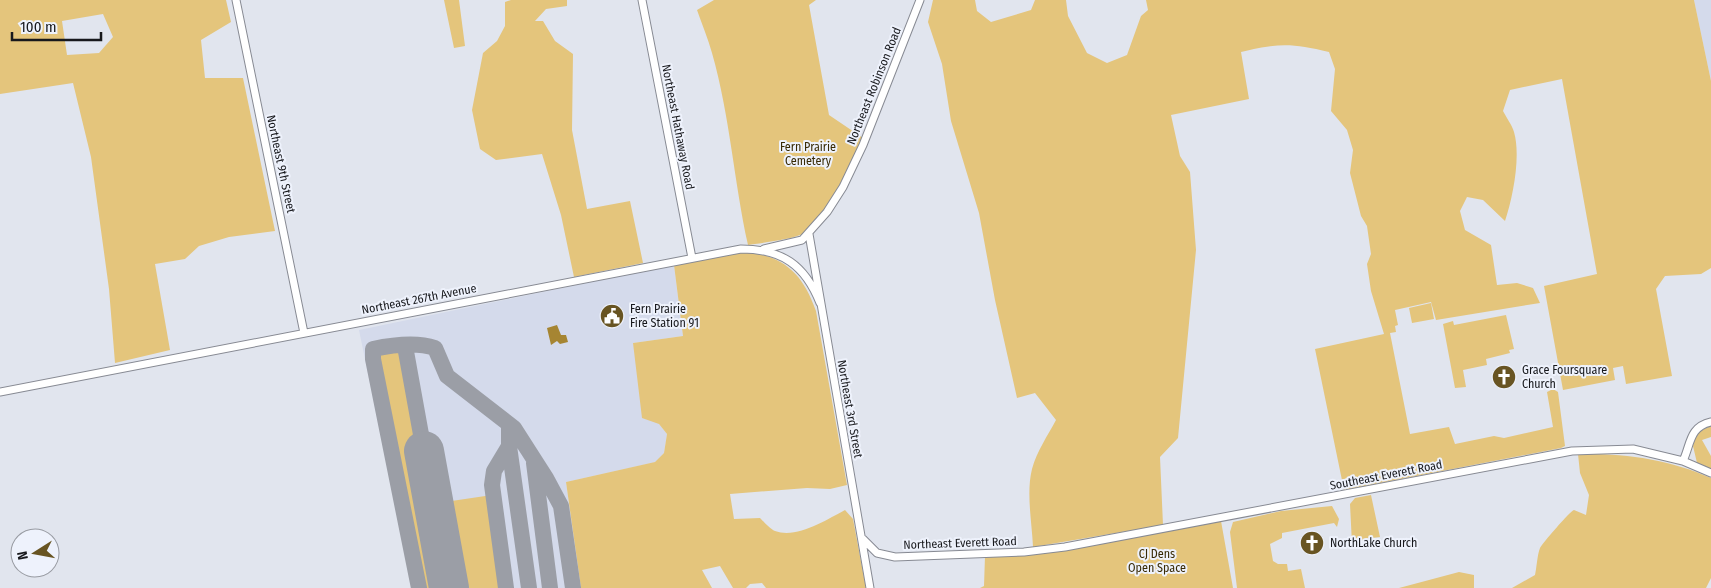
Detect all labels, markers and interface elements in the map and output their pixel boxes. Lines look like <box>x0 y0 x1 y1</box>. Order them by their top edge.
scale bar <box>12 10 101 42</box>
text: 100 m <box>20 18 57 36</box>
street label: Northeast Robinson Road <box>844 25 904 147</box>
street label: Northeast Hathaway Road <box>659 63 697 191</box>
street label: Northeast 9th Street <box>264 114 298 214</box>
park label: Fern Prairie Cemetery <box>780 140 836 168</box>
street label: Northeast 267th Avenue <box>360 281 478 317</box>
place label: Fern Prairie Fire Station 91 <box>630 302 699 330</box>
public building icon: Fern Prairie Fire Station 91 <box>599 303 625 329</box>
street label: Northeast 3rd Street <box>834 359 866 459</box>
place label: Grace Foursquare Church <box>1522 363 1607 391</box>
church icon: Grace Foursquare Church <box>1491 364 1517 390</box>
street label: Southeast Everett Road <box>1329 457 1443 493</box>
north arrow <box>10 528 60 578</box>
church icon: NorthLake Church <box>1299 530 1325 556</box>
street label: Northeast Everett Road <box>903 534 1017 552</box>
place label: NorthLake Church <box>1330 536 1417 550</box>
park label: CJ Dens Open Space <box>1128 547 1186 575</box>
text: N <box>14 550 32 561</box>

